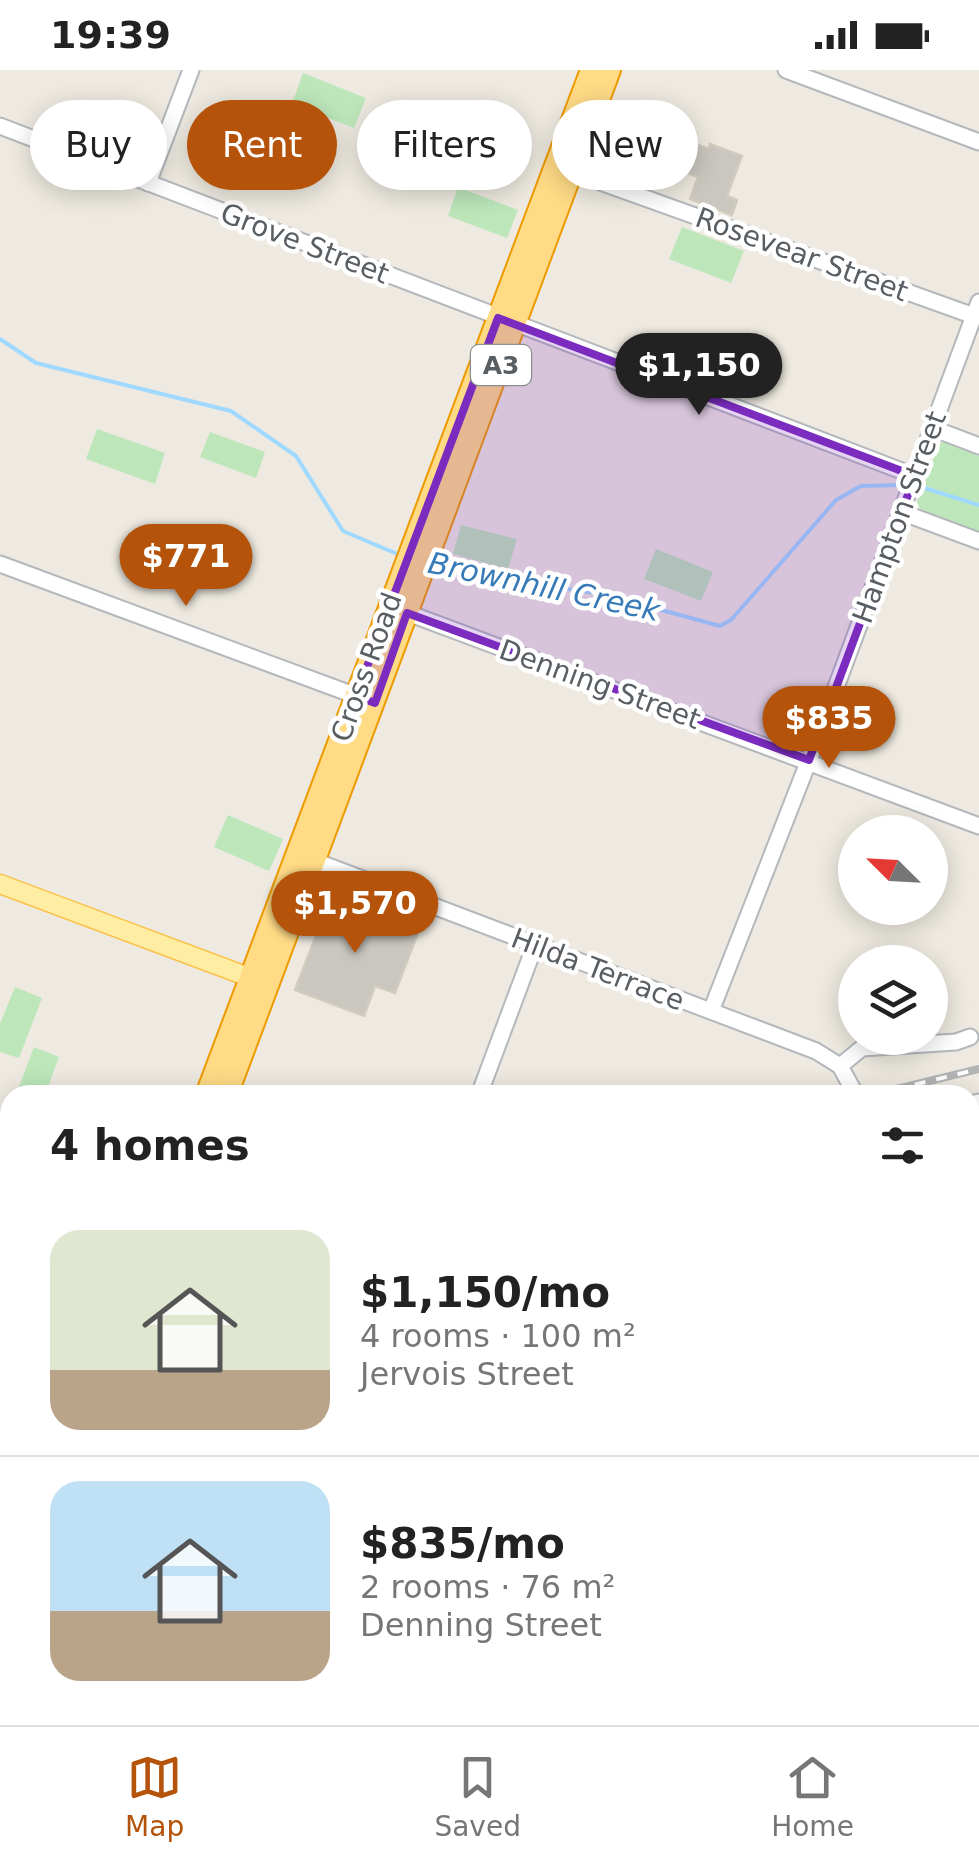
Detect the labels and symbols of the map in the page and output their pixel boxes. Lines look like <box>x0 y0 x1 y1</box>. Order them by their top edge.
street label: Grove Street <box>216 196 394 291</box>
street label: Rosevear Street <box>691 201 913 308</box>
pin: $1,150 <box>618 333 780 418</box>
road number: A3 <box>471 345 531 385</box>
street label: Hampton Street <box>846 407 953 628</box>
pin: $771 <box>127 524 245 609</box>
water label: Brownhill Creek <box>425 545 665 628</box>
street label: Cross Road <box>324 588 409 746</box>
street label: Denning Street <box>495 633 705 736</box>
pin: $835 <box>770 686 888 771</box>
north arrow <box>838 815 948 925</box>
pin: $1,570 <box>274 871 436 956</box>
street label: Hilda Terrace <box>507 921 689 1018</box>

